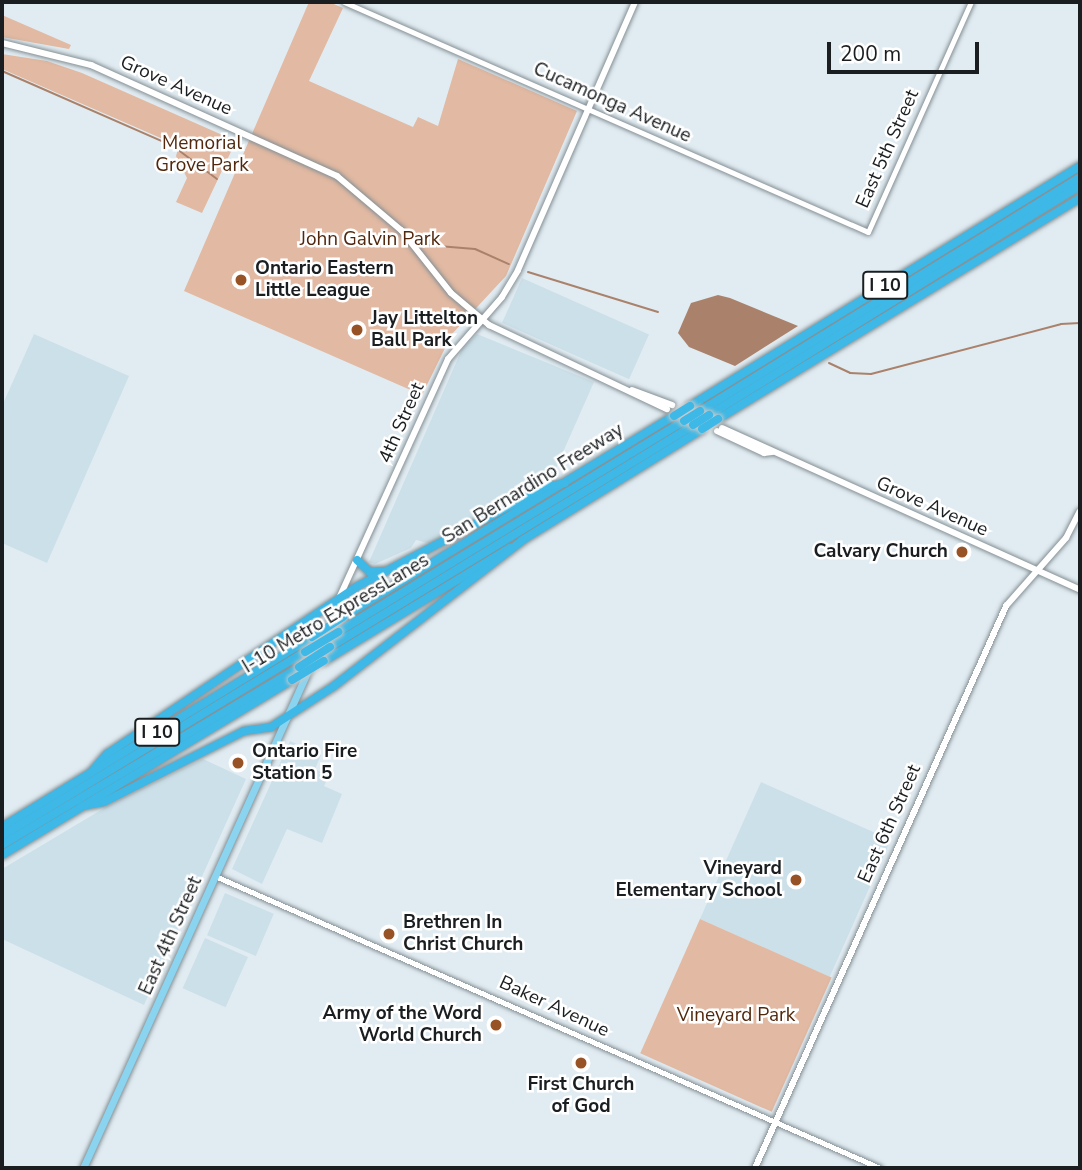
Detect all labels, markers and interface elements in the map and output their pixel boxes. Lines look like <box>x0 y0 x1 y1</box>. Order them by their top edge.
scale bar <box>830 28 982 72</box>
text: 200 m <box>840 40 901 68</box>
street label: Grove Avenue <box>116 51 236 121</box>
street label: Cucamonga Avenue <box>530 58 694 148</box>
street label: East 5th Street <box>852 86 924 212</box>
park label: Memorial Grove Park <box>155 133 249 177</box>
park label: John Galvin Park <box>300 229 440 251</box>
place label: Ontario Eastern Little League <box>255 258 394 302</box>
road number: I 10 <box>860 270 910 300</box>
marker: Ontario Eastern Little League <box>233 272 249 288</box>
place label: Jay Littelton Ball Park <box>371 308 478 352</box>
marker: Jay Littelton Ball Park <box>349 322 365 338</box>
street label: 4th Street <box>374 379 430 467</box>
street label: San Bernardino Freeway <box>438 419 628 549</box>
street label: Grove Avenue <box>872 472 992 542</box>
place label: Calvary Church <box>813 541 948 563</box>
marker: Calvary Church <box>954 544 970 560</box>
street label: I-10 Metro ExpressLanes <box>239 549 433 679</box>
road number: I 10 <box>132 718 182 746</box>
place label: Ontario Fire Station 5 <box>252 741 357 785</box>
marker: Ontario Fire Station 5 <box>230 755 246 771</box>
street label: East 6th Street <box>854 761 926 887</box>
place label: Vineyard Elementary School <box>615 858 782 902</box>
marker: Vineyard Elementary School <box>788 872 804 888</box>
street label: East 4th Street <box>135 873 207 999</box>
place label: Brethren In Christ Church <box>403 912 523 956</box>
marker: Brethren In Christ Church <box>381 926 397 942</box>
street label: Baker Avenue <box>495 972 613 1042</box>
place label: Army of the Word World Church <box>322 1003 482 1047</box>
park label: Vineyard Park <box>677 1005 795 1027</box>
marker: Army of the Word World Church <box>488 1017 504 1033</box>
marker: First Church of God <box>573 1055 589 1071</box>
place label: First Church of God <box>528 1074 634 1118</box>

